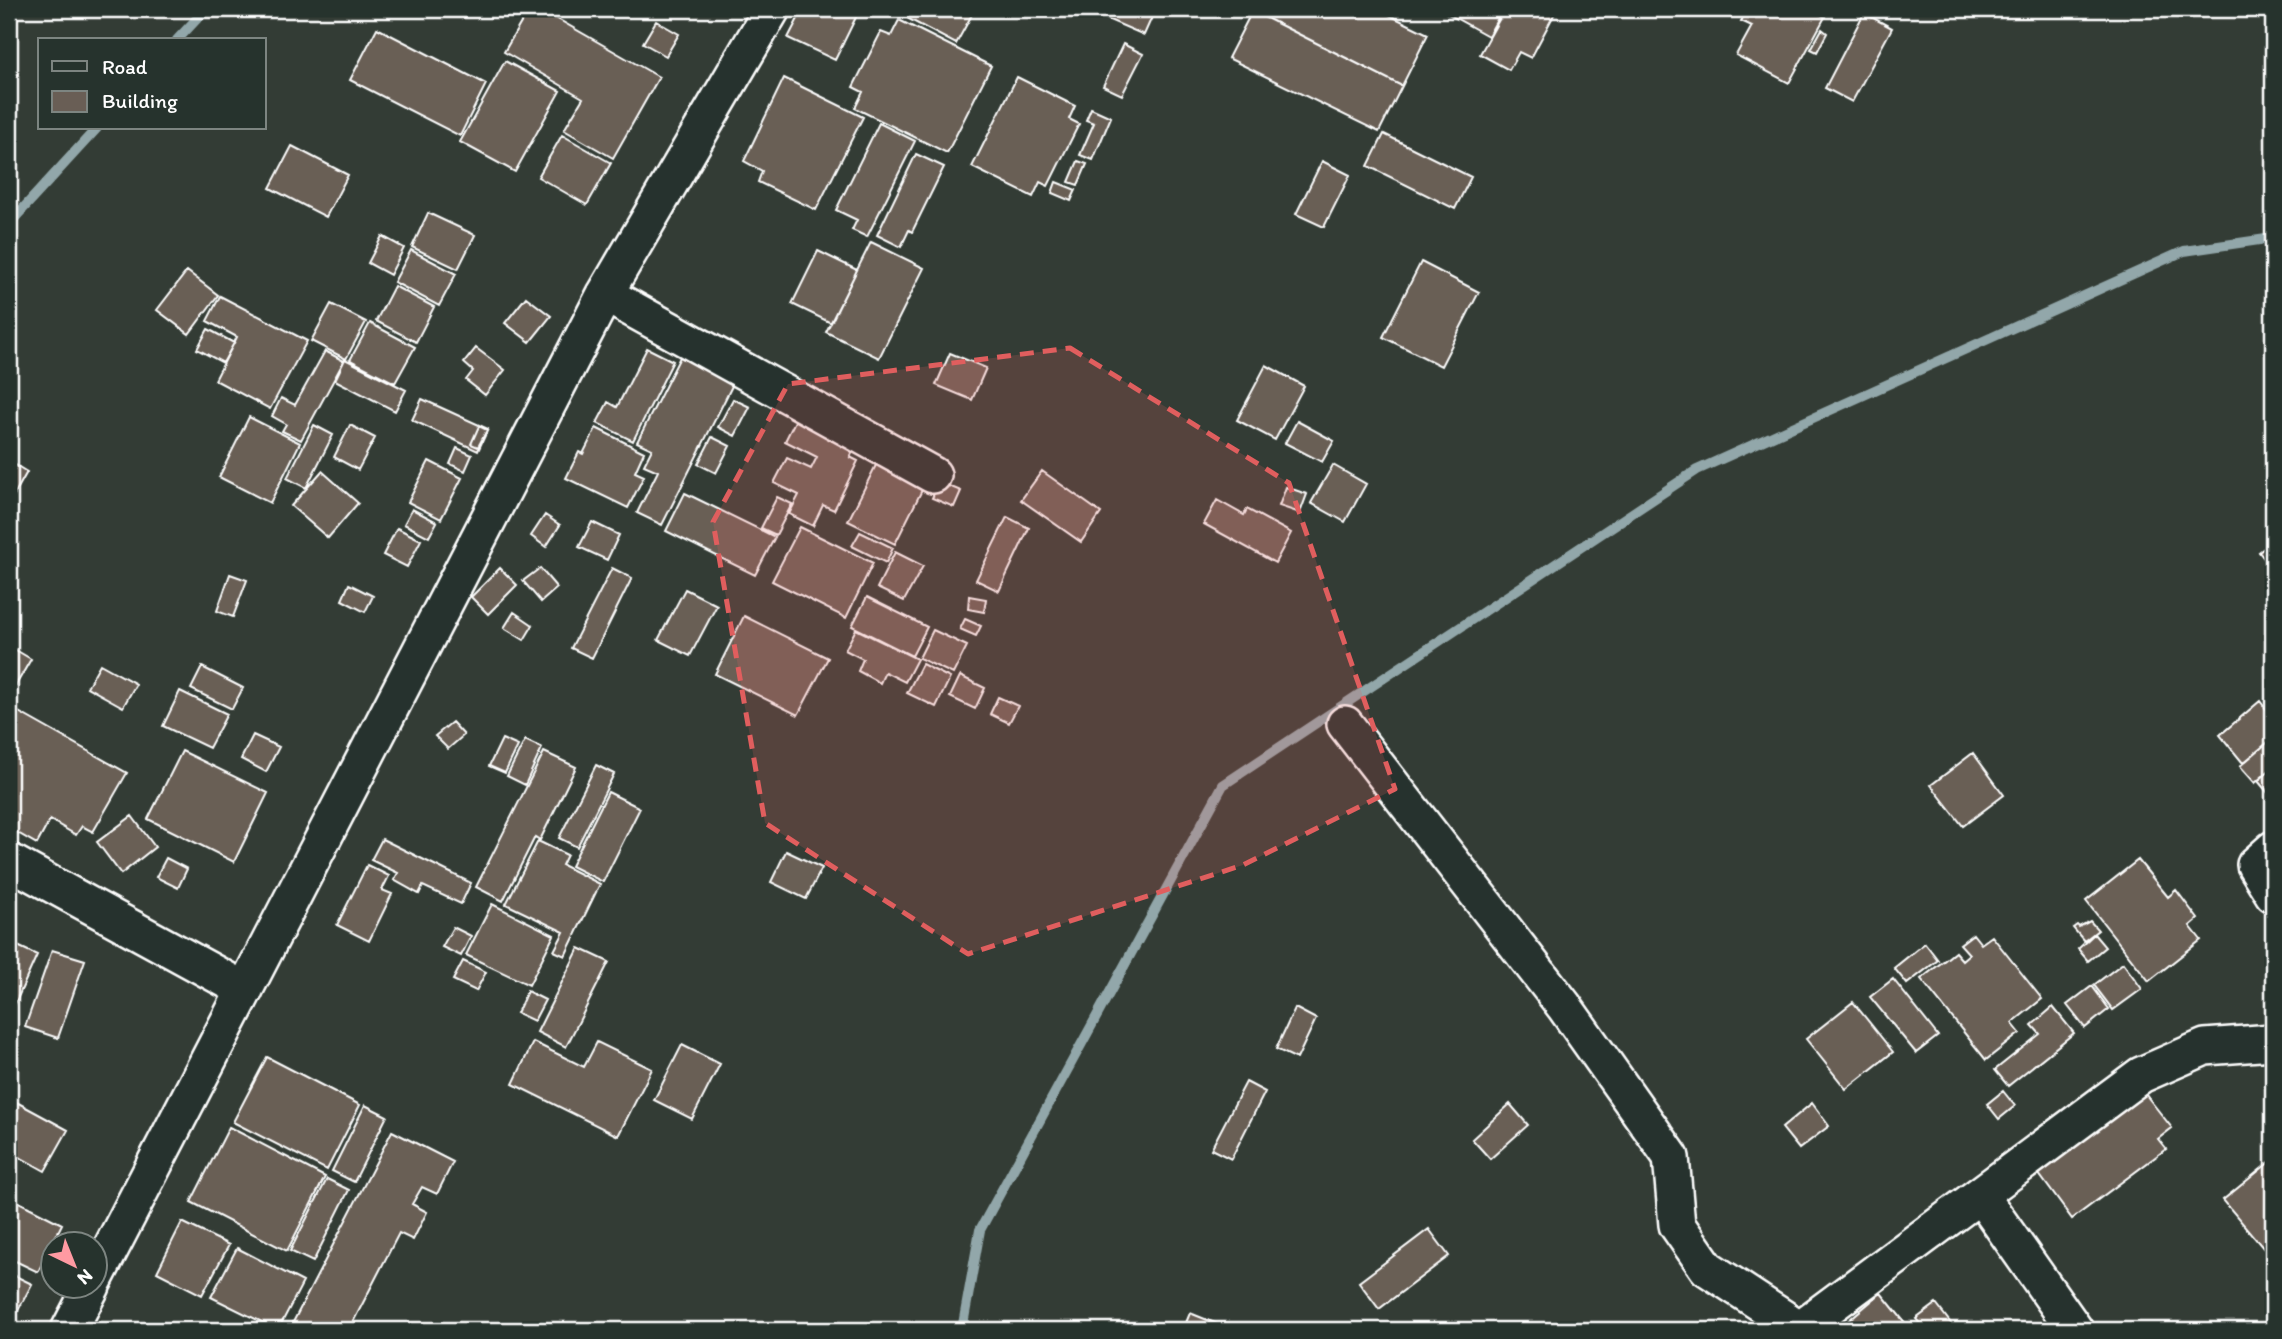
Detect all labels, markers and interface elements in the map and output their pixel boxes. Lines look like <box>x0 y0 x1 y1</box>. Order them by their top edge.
legend <box>38 38 266 130</box>
text: Road <box>102 54 148 79</box>
text: Building <box>102 88 178 113</box>
north arrow <box>38 1230 108 1300</box>
text: N <box>73 1264 98 1290</box>

